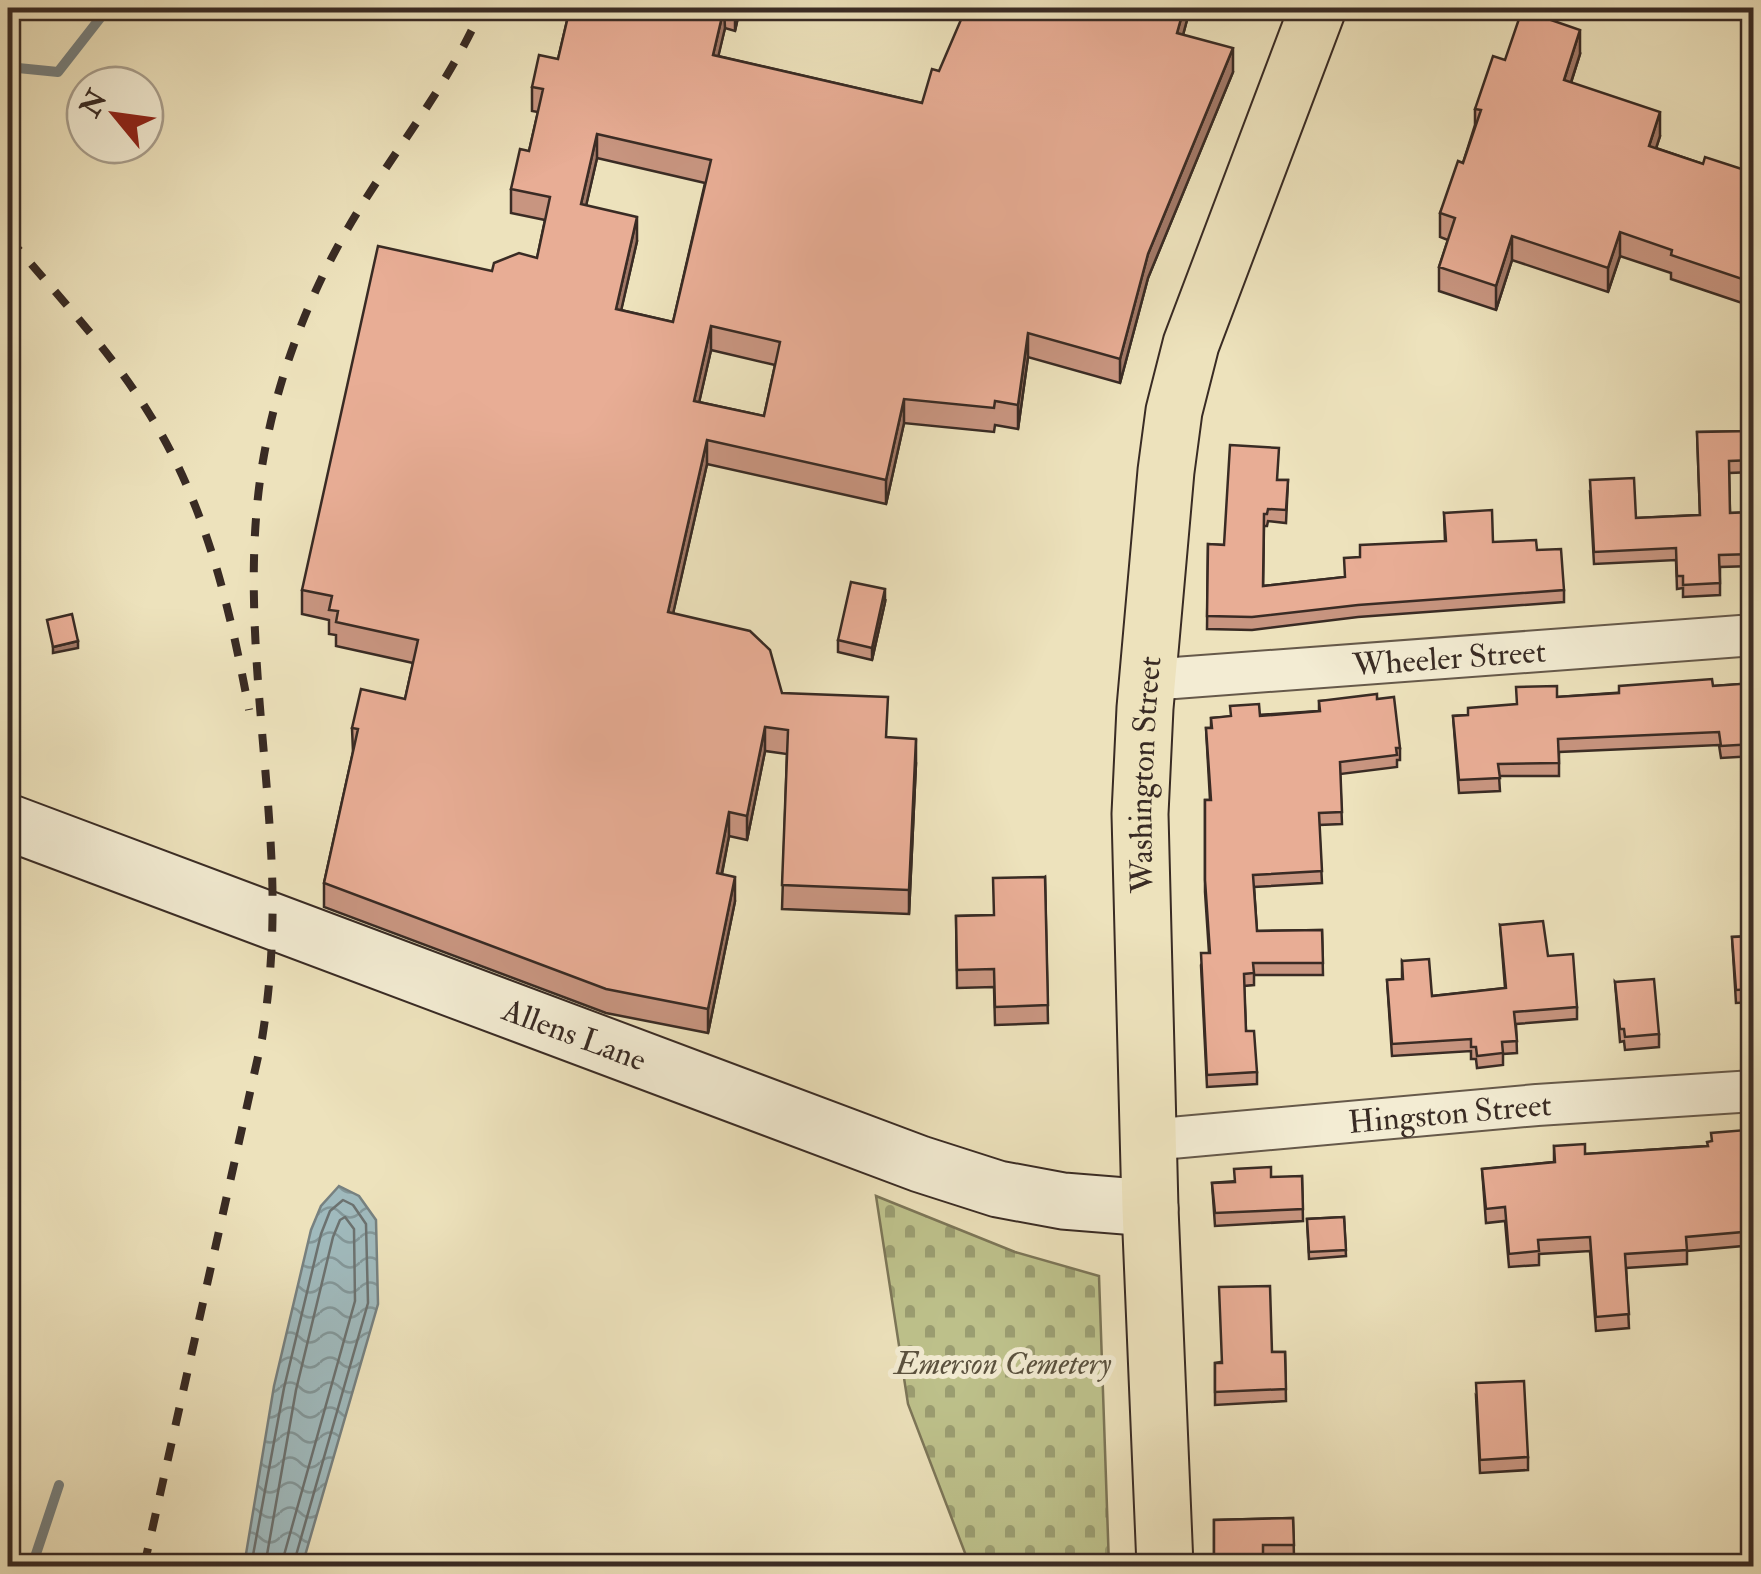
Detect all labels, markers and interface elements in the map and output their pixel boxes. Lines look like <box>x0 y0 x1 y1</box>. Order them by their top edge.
north arrow <box>65 65 165 165</box>
text: N <box>73 83 116 124</box>
street label: Wheeler Street <box>1350 632 1547 686</box>
street label: Washington Street <box>1121 654 1171 895</box>
street label: Allens Lane <box>496 990 652 1080</box>
street label: Hingston Street <box>1346 1085 1553 1143</box>
park label: Emerson Cemetery <box>892 1344 1112 1384</box>

